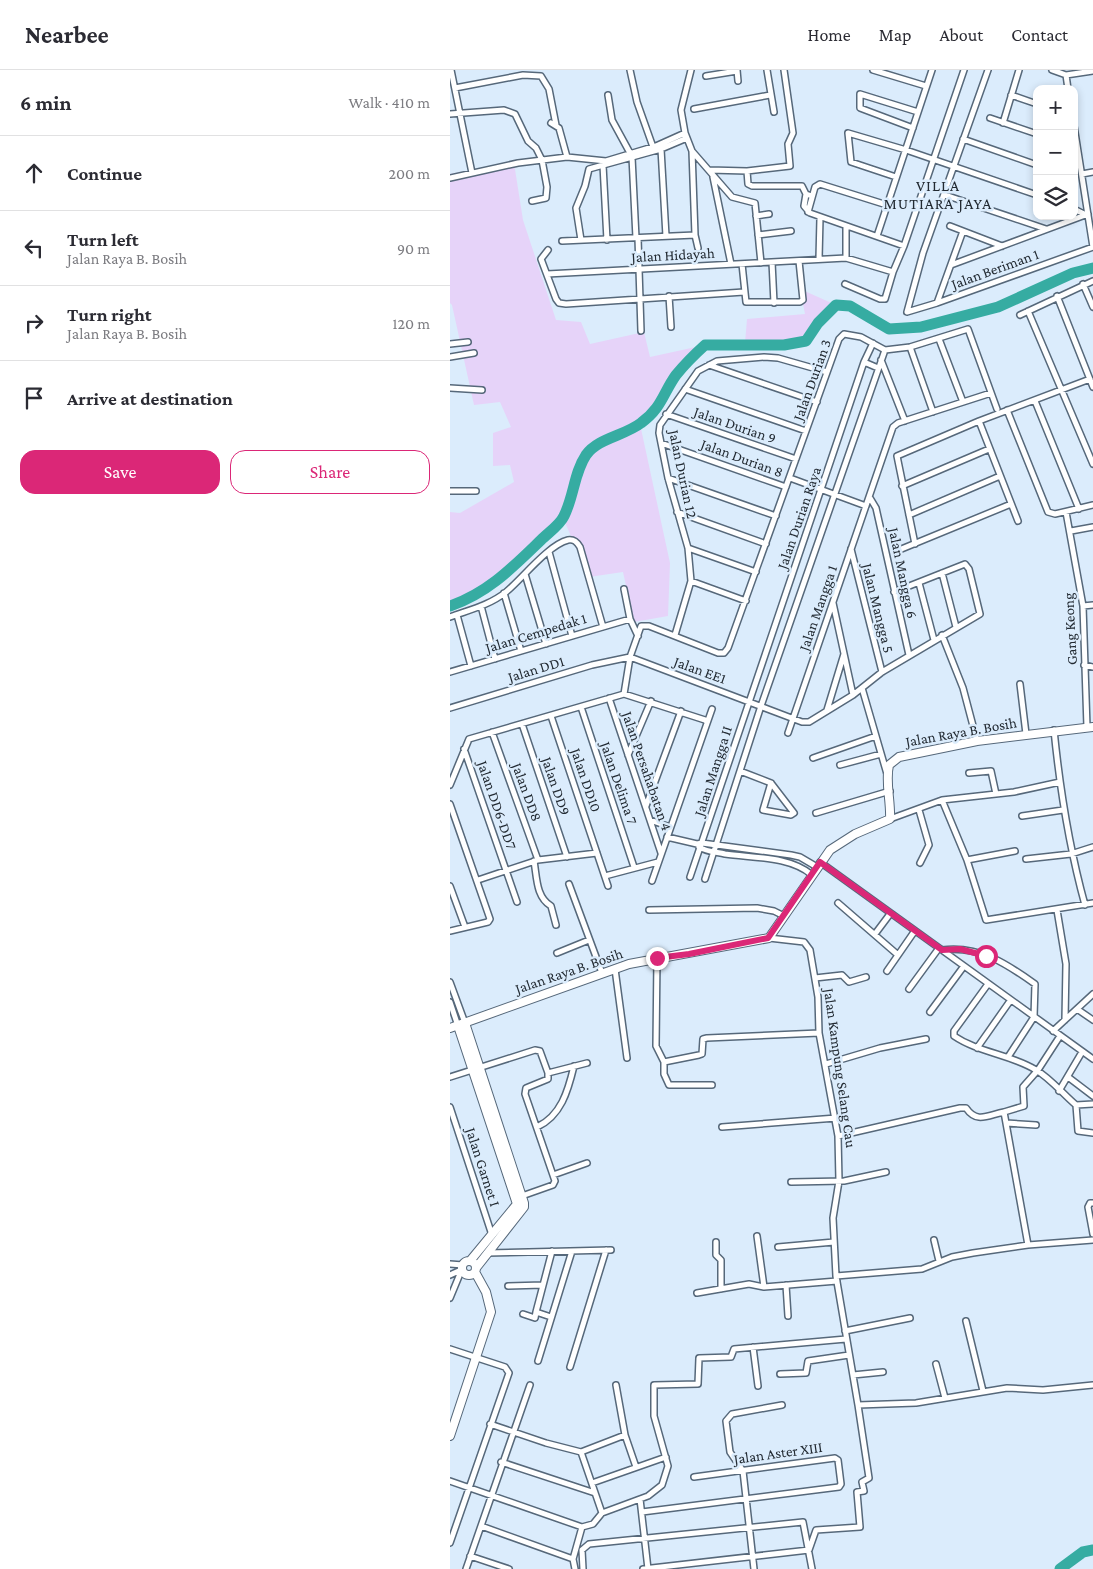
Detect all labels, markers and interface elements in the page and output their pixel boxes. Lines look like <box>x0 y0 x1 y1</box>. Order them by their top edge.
text: Nearbee <box>25 21 109 48</box>
text: Home <box>808 25 851 45</box>
text: Map <box>879 25 911 45</box>
text: About <box>939 25 983 45</box>
text: Contact <box>1011 25 1068 45</box>
map controls <box>1033 85 1078 220</box>
button: + <box>1033 85 1078 130</box>
text: 6 min <box>20 91 71 115</box>
text: Walk · 410 m <box>349 94 430 111</box>
button: − <box>1033 130 1078 175</box>
icon: ahead <box>20 159 48 187</box>
text: Continue <box>67 163 142 184</box>
text: 200 m <box>388 165 430 182</box>
button: layers <box>1033 175 1078 220</box>
district label: VILLA MUTIARA JAYA <box>884 177 992 213</box>
text: Turn left <box>67 229 139 250</box>
icon: left <box>20 234 48 262</box>
text: 90 m <box>397 240 430 257</box>
street label: Jalan Hidayah <box>629 245 715 266</box>
street label: Jalan Beriman 1 <box>947 246 1041 294</box>
text: Jalan Raya B. Bosih <box>67 250 187 267</box>
text: Turn right <box>67 304 152 325</box>
icon: right <box>20 309 48 337</box>
text: 120 m <box>392 315 430 332</box>
text: Jalan Raya B. Bosih <box>67 325 187 342</box>
street label: Jalan Durian 3 <box>789 337 835 425</box>
icon: arrive <box>20 384 48 412</box>
text: Arrive at destination <box>67 388 233 409</box>
street label: Jalan Durian 9 <box>690 403 778 447</box>
street label: Jalan Durian 12 <box>664 426 700 520</box>
street label: Jalan Durian 8 <box>697 435 785 481</box>
button: Save <box>20 450 220 494</box>
button: Share <box>230 450 430 494</box>
street label: Jalan Durian Raya <box>773 465 825 573</box>
street label: Jalan Mangga 6 <box>884 524 920 620</box>
street label: Jalan Mangga 5 <box>858 560 897 655</box>
street label: Jalan Mangga 1 <box>795 563 841 655</box>
street label: Gang Keong <box>1060 592 1081 666</box>
street label: Jalan Cempedak 1 <box>482 610 589 658</box>
street label: Jalan EE1 <box>669 652 728 688</box>
street label: Jalan DD1 <box>504 653 566 687</box>
street label: Jalan Persahabatan 4 <box>617 707 675 833</box>
street label: Jalan Raya B. Bosih <box>902 714 1018 751</box>
street label: Jalan Mangga II <box>690 724 736 820</box>
street label: Jalan Delima 7 <box>596 738 641 827</box>
street label: Jalan DD10 <box>566 744 604 814</box>
street label: Jalan DD9 <box>537 753 573 818</box>
street label: Jalan DD6-DD7 <box>473 757 520 852</box>
street label: Jalan DD8 <box>507 759 545 824</box>
street label: Jalan Raya B. Bosih <box>511 945 625 999</box>
route start <box>975 945 998 968</box>
route end <box>646 947 669 970</box>
street label: Jalan Kampung Selang Cau <box>820 985 859 1149</box>
street label: Jalan Garnet I <box>461 1124 503 1209</box>
street label: Jalan Aster XIII <box>731 1439 823 1468</box>

